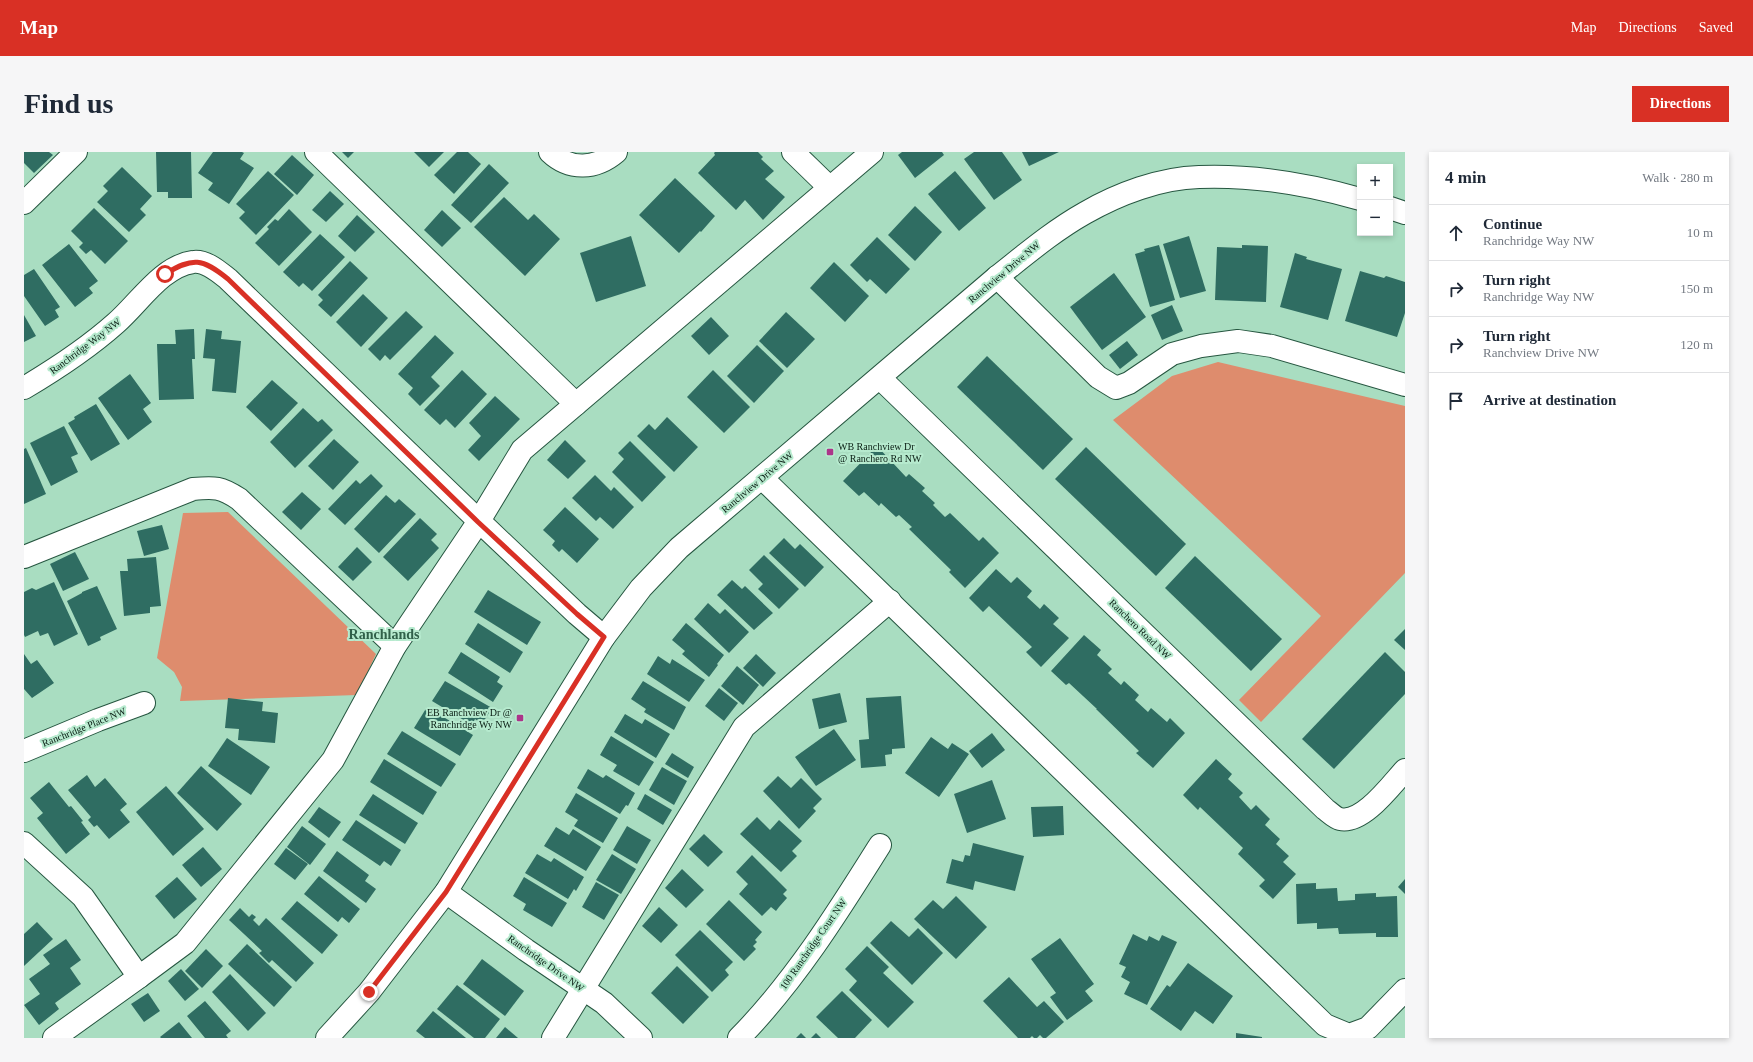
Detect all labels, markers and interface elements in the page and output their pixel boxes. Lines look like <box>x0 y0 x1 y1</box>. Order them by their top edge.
text: Map <box>20 17 58 38</box>
text: Map <box>1571 20 1596 35</box>
text: Directions <box>1618 20 1677 35</box>
text: Saved <box>1699 20 1733 35</box>
button: Directions <box>1632 86 1729 122</box>
text: Find us <box>24 88 114 119</box>
map controls <box>1357 164 1393 236</box>
button: + <box>1357 164 1393 200</box>
text: 4 min <box>1445 168 1486 187</box>
text: Walk · 280 m <box>1642 170 1713 185</box>
button: − <box>1357 200 1393 236</box>
text: Continue <box>1483 216 1542 232</box>
icon: ahead <box>1445 222 1467 244</box>
text: 10 m <box>1687 225 1713 240</box>
text: Ranchridge Way NW <box>1483 233 1594 248</box>
street label: Ranchview Drive NW <box>966 239 1042 305</box>
route start <box>156 265 174 283</box>
text: Turn right <box>1483 272 1550 288</box>
icon: right <box>1445 278 1467 300</box>
text: 150 m <box>1680 281 1713 296</box>
text: Ranchridge Way NW <box>1483 289 1594 304</box>
street label: Ranchridge Way NW <box>47 315 123 376</box>
text: Turn right <box>1483 328 1550 344</box>
icon: right <box>1445 334 1467 356</box>
text: 120 m <box>1680 337 1713 352</box>
text: Ranchview Drive NW <box>1483 345 1599 360</box>
icon: arrive <box>1445 390 1467 412</box>
text: Arrive at destination <box>1483 392 1616 408</box>
place label: WB Ranchview Dr @ Ranchero Rd NW <box>838 441 922 464</box>
marker: WB Ranchview Dr @ Ranchero Rd NW <box>825 447 835 457</box>
street label: Ranchview Drive NW <box>719 449 795 515</box>
street label: Ranchero Road NW <box>1107 597 1173 662</box>
district label: Ranchlands <box>349 627 420 642</box>
street label: Ranchridge Place NW <box>40 705 128 749</box>
place label: EB Ranchview Dr @ Ranchridge Wy NW <box>427 707 513 730</box>
marker: EB Ranchview Dr @ Ranchridge Wy NW <box>515 713 525 723</box>
street label: 100 Ranchridge Court NW <box>778 896 849 991</box>
street label: Ranchridge Drive NW <box>506 933 587 994</box>
route end <box>360 983 378 1001</box>

